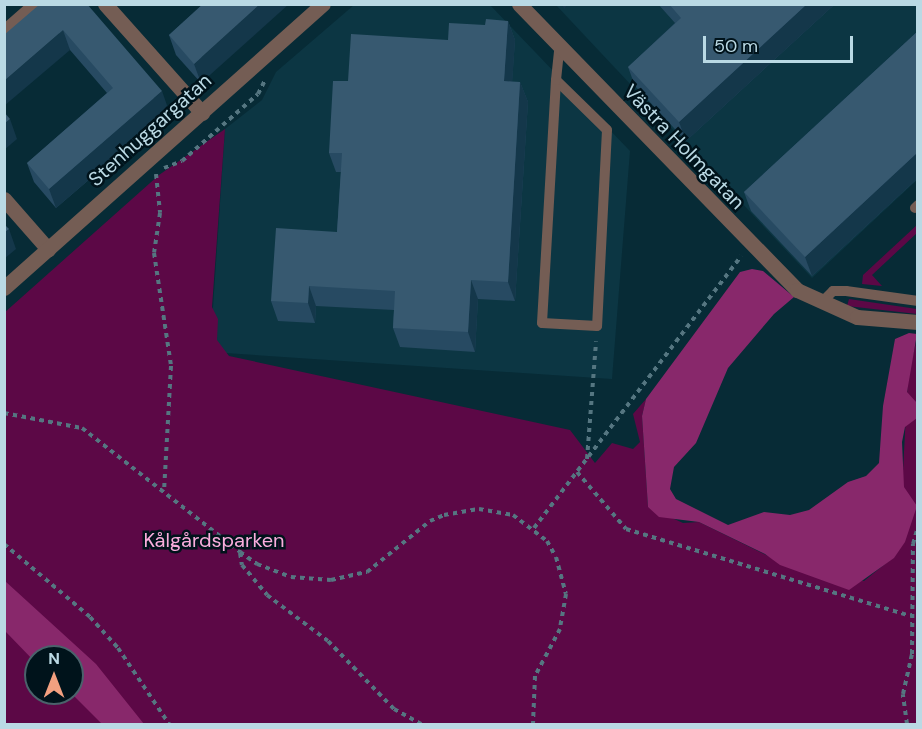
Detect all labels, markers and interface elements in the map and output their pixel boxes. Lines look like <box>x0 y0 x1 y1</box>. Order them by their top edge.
scale bar <box>706 24 856 62</box>
text: 50 m <box>714 34 758 58</box>
street label: Stenhuggargatan <box>84 68 216 192</box>
street label: Västra Holmgatan <box>618 80 750 214</box>
park label: Kålgårdsparken <box>143 528 285 552</box>
north arrow <box>24 645 84 705</box>
text: N <box>48 648 60 669</box>

